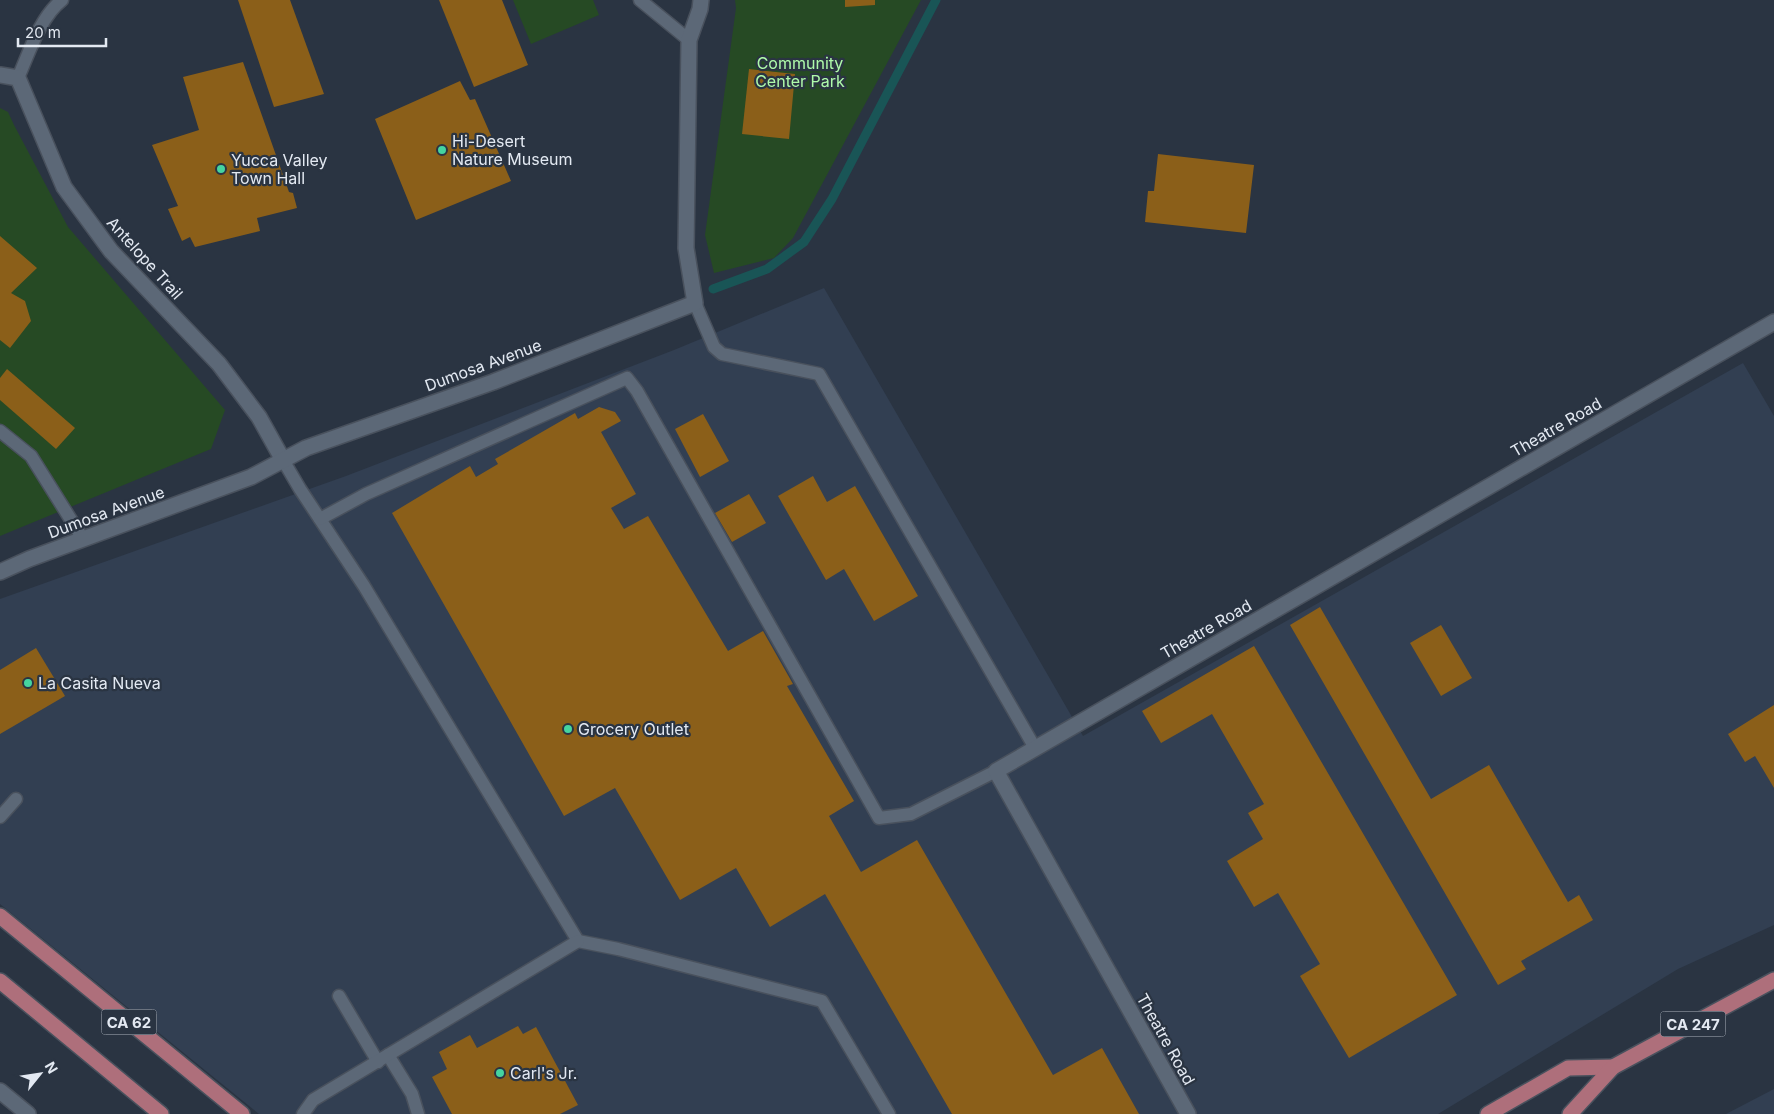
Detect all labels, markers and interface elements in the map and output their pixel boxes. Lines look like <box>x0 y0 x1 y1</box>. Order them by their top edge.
scale bar <box>18 15 105 47</box>
text: 20 m <box>25 23 61 42</box>
park label: Community Center Park <box>755 53 845 91</box>
place label: Hi-Desert Nature Museum <box>452 131 572 169</box>
marker: Hi-Desert Nature Museum <box>436 144 448 156</box>
place label: Yucca Valley Town Hall <box>231 150 328 188</box>
marker: Yucca Valley Town Hall <box>215 163 227 175</box>
street label: Antelope Trail <box>103 213 187 303</box>
street label: Dumosa Avenue <box>422 335 544 395</box>
street label: Theatre Road <box>1507 393 1605 461</box>
street label: Dumosa Avenue <box>45 482 167 542</box>
street label: Theatre Road <box>1157 595 1255 663</box>
place label: La Casita Nueva <box>38 673 161 693</box>
marker: La Casita Nueva <box>22 677 34 689</box>
place label: Grocery Outlet <box>578 719 689 739</box>
marker: Grocery Outlet <box>562 723 574 735</box>
street label: Theatre Road <box>1133 990 1199 1088</box>
road number: CA 62 <box>102 1010 156 1034</box>
road number: CA 247 <box>1660 1012 1726 1036</box>
north arrow <box>15 1049 65 1099</box>
text: N <box>42 1058 62 1076</box>
place label: Carl's Jr. <box>510 1063 577 1083</box>
marker: Carl's Jr. <box>494 1067 506 1079</box>

